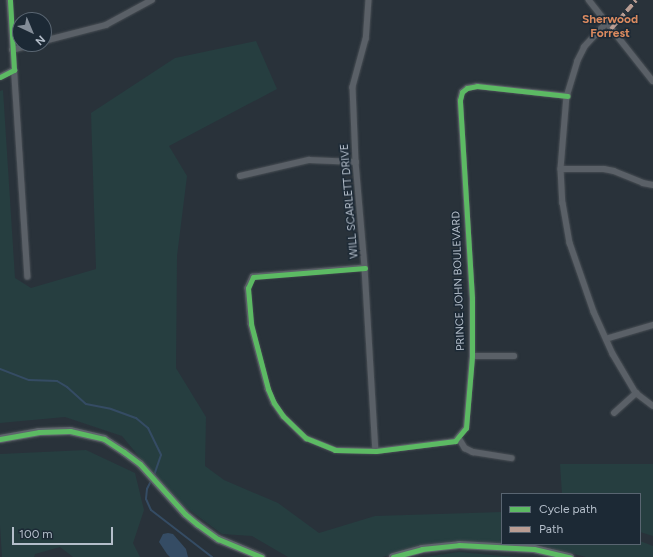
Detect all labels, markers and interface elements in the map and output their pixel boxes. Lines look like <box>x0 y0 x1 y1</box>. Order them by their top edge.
north arrow <box>12 12 52 52</box>
district label: Sherwood Forrest <box>582 13 638 41</box>
text: N <box>32 33 48 48</box>
street label: WILL SCARLETT DRIVE <box>338 143 362 259</box>
street label: PRINCE JOHN BOULEVARD <box>450 211 468 351</box>
legend <box>501 493 641 545</box>
text: Cycle path <box>539 502 597 516</box>
scale bar <box>14 519 115 545</box>
text: Path <box>539 522 563 536</box>
text: 100 m <box>19 527 53 541</box>

